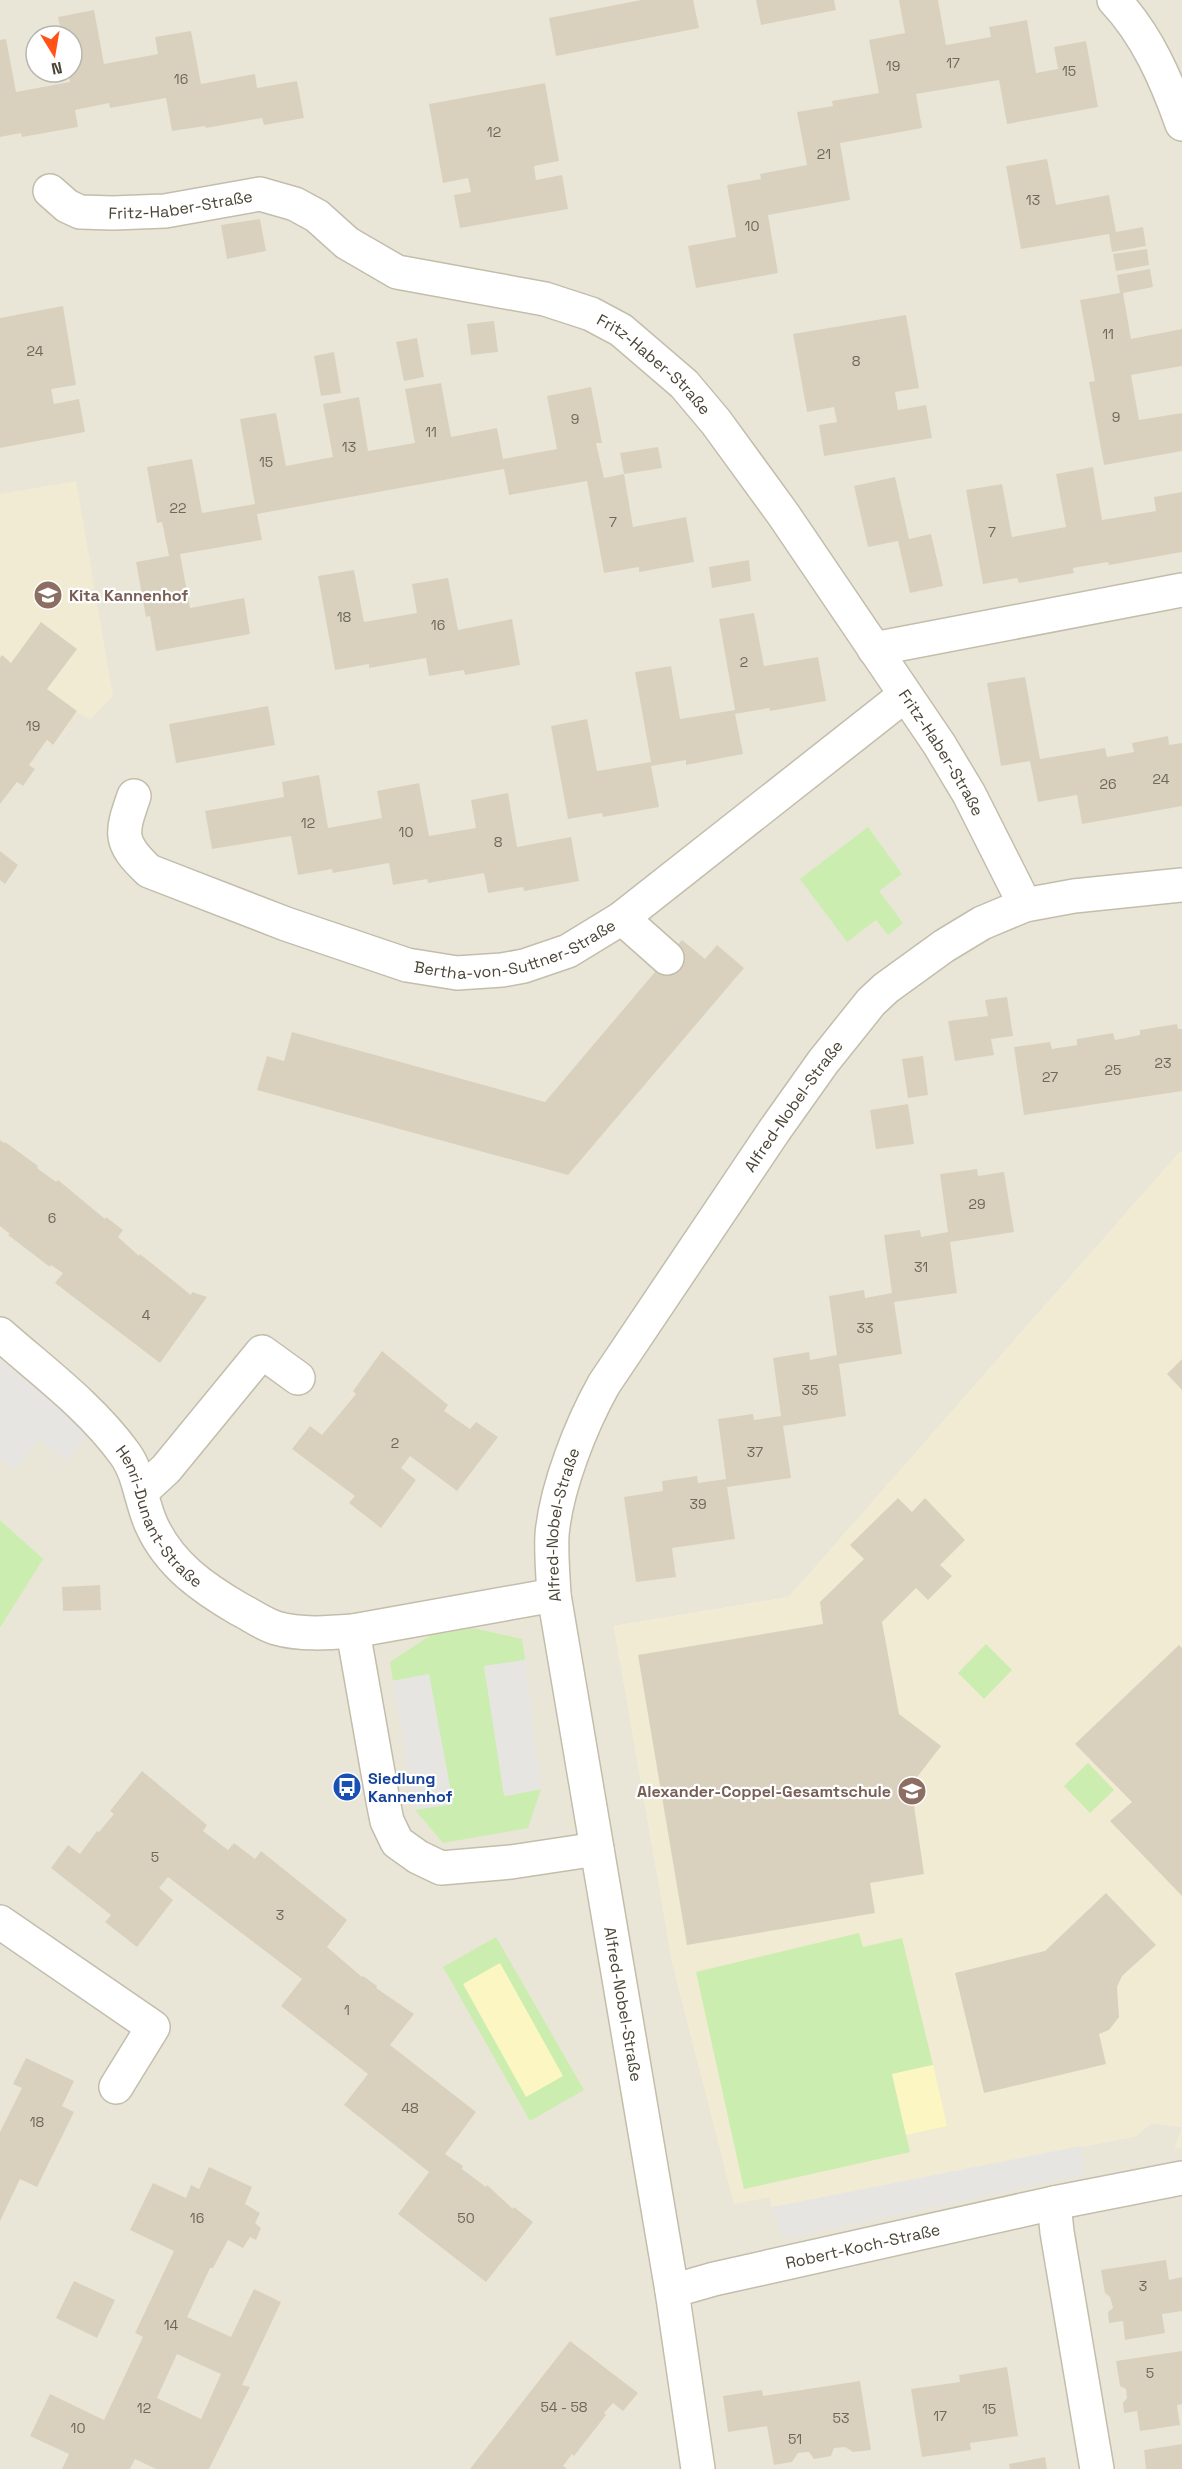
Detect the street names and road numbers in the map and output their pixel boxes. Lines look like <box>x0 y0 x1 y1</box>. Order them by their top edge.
street label: Fritz-Haber-Straße <box>108 185 254 224</box>
street label: Fritz-Haber-Straße <box>593 309 716 419</box>
street label: Fritz-Haber-Straße <box>894 685 989 819</box>
street label: Bertha-von-Suttner-Straße <box>413 914 619 983</box>
street label: Alfred-Nobel-Straße <box>739 1035 847 1176</box>
street label: Henri-Dunant-Straße <box>111 1441 207 1592</box>
street label: Alfred-Nobel-Straße <box>541 1445 584 1604</box>
street label: Alfred-Nobel-Straße <box>599 1925 647 2083</box>
street label: Robert-Koch-Straße <box>783 2218 942 2273</box>

